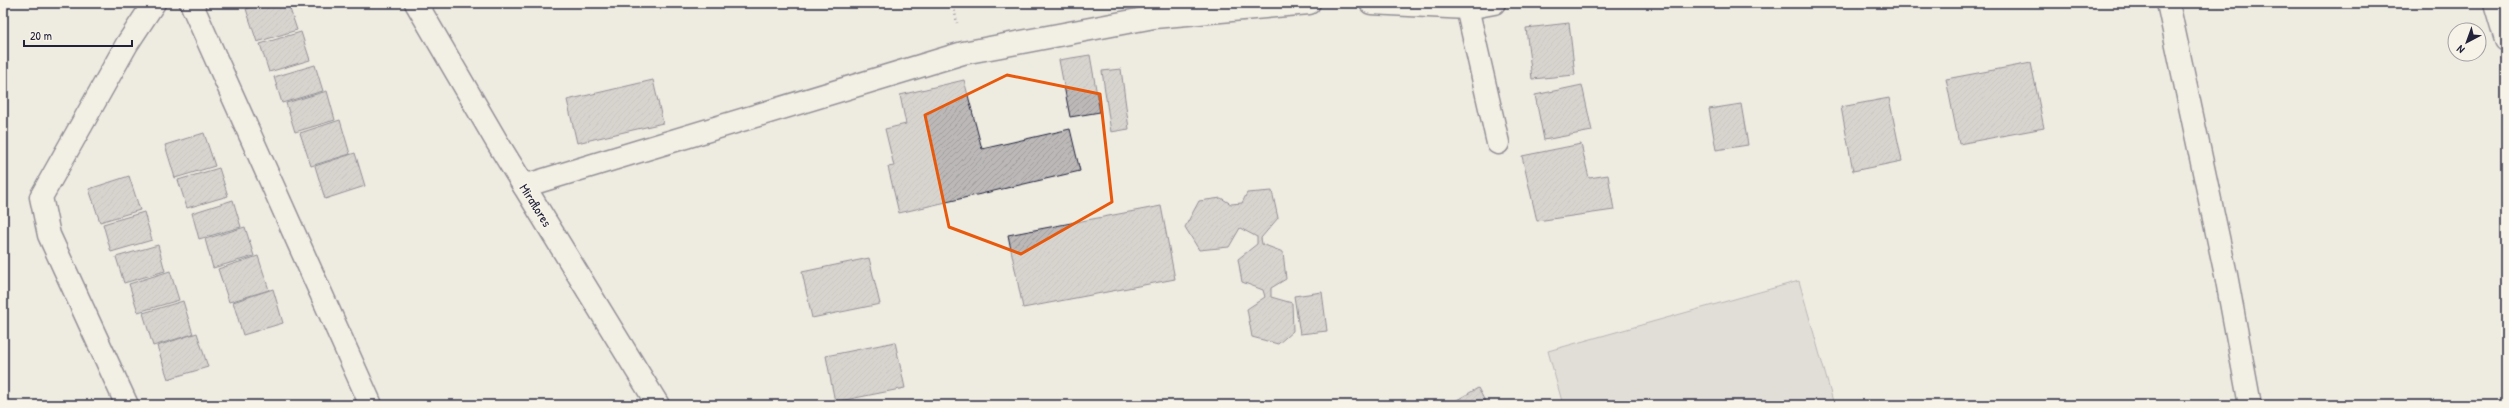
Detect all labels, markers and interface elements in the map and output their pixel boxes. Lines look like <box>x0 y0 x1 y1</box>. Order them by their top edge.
scale bar <box>24 22 132 48</box>
north arrow <box>2447 22 2487 62</box>
text: 20 m <box>30 27 52 44</box>
text: N <box>2454 42 2467 57</box>
street label: Miraflores <box>516 180 556 230</box>

